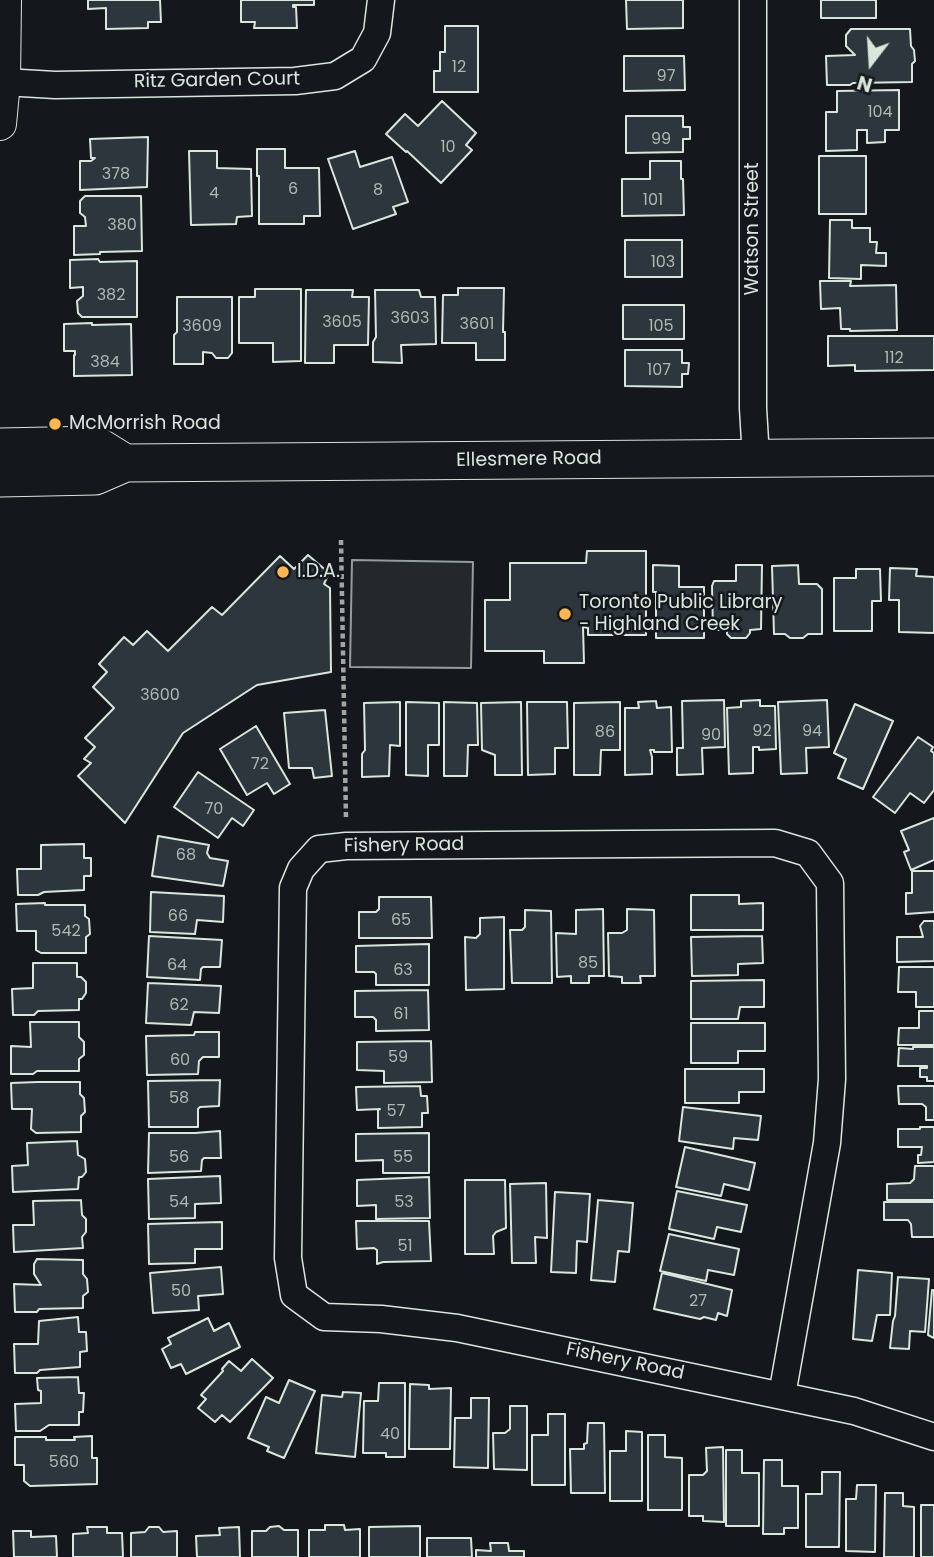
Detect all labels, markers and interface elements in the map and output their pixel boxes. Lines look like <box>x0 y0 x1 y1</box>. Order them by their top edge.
north arrow <box>836 28 906 98</box>
house number: 12 <box>452 58 466 78</box>
house number: 97 <box>657 67 675 87</box>
street label: Ritz Garden Court <box>134 68 300 94</box>
text: N <box>854 69 876 99</box>
house number: 104 <box>867 103 893 123</box>
house number: 99 <box>651 130 671 150</box>
house number: 10 <box>440 138 456 158</box>
street label: Watson Street <box>742 162 764 296</box>
house number: 378 <box>102 165 130 185</box>
house number: 6 <box>288 180 298 200</box>
house number: 8 <box>373 181 383 201</box>
house number: 4 <box>209 184 219 204</box>
house number: 101 <box>643 191 663 211</box>
house number: 380 <box>107 216 137 236</box>
house number: 103 <box>651 253 675 273</box>
house number: 382 <box>97 286 125 306</box>
house number: 3603 <box>390 309 430 329</box>
house number: 3605 <box>322 313 362 333</box>
house number: 3601 <box>460 315 494 335</box>
house number: 3609 <box>182 317 222 337</box>
house number: 105 <box>648 317 674 337</box>
house number: 112 <box>884 349 904 369</box>
house number: 384 <box>90 353 120 373</box>
house number: 107 <box>647 361 671 381</box>
place label: McMorrish Road <box>69 413 221 435</box>
marker: McMorrish Road <box>47 416 63 432</box>
street label: Ellesmere Road <box>456 447 602 473</box>
place label: I.D.A. <box>297 561 340 583</box>
marker: I.D.A. <box>275 564 291 580</box>
place label: Toronto Public Library - Highland Creek <box>579 592 782 636</box>
marker: Toronto Public Library - Highland Creek <box>557 606 573 622</box>
house number: 3600 <box>140 686 180 706</box>
house number: 92 <box>752 722 772 742</box>
house number: 94 <box>802 722 822 742</box>
house number: 86 <box>595 723 615 743</box>
house number: 90 <box>701 726 721 746</box>
house number: 72 <box>251 755 269 775</box>
house number: 70 <box>205 800 223 820</box>
street label: Fishery Road <box>344 834 464 858</box>
house number: 68 <box>176 846 196 866</box>
house number: 66 <box>168 907 188 927</box>
house number: 65 <box>391 911 411 931</box>
house number: 542 <box>51 922 81 942</box>
house number: 85 <box>578 954 598 974</box>
house number: 64 <box>167 956 187 976</box>
house number: 63 <box>393 961 413 981</box>
house number: 62 <box>169 996 189 1016</box>
house number: 61 <box>393 1005 409 1025</box>
house number: 59 <box>388 1048 408 1068</box>
house number: 60 <box>170 1051 190 1071</box>
house number: 58 <box>169 1089 189 1109</box>
house number: 57 <box>387 1102 405 1122</box>
house number: 56 <box>169 1148 189 1168</box>
house number: 55 <box>393 1148 413 1168</box>
house number: 54 <box>169 1193 189 1213</box>
house number: 53 <box>394 1193 414 1213</box>
house number: 51 <box>397 1237 413 1257</box>
house number: 50 <box>171 1282 191 1302</box>
house number: 27 <box>689 1292 707 1312</box>
street label: Fishery Road <box>564 1338 686 1386</box>
house number: 40 <box>380 1425 400 1445</box>
house number: 560 <box>49 1453 79 1473</box>

